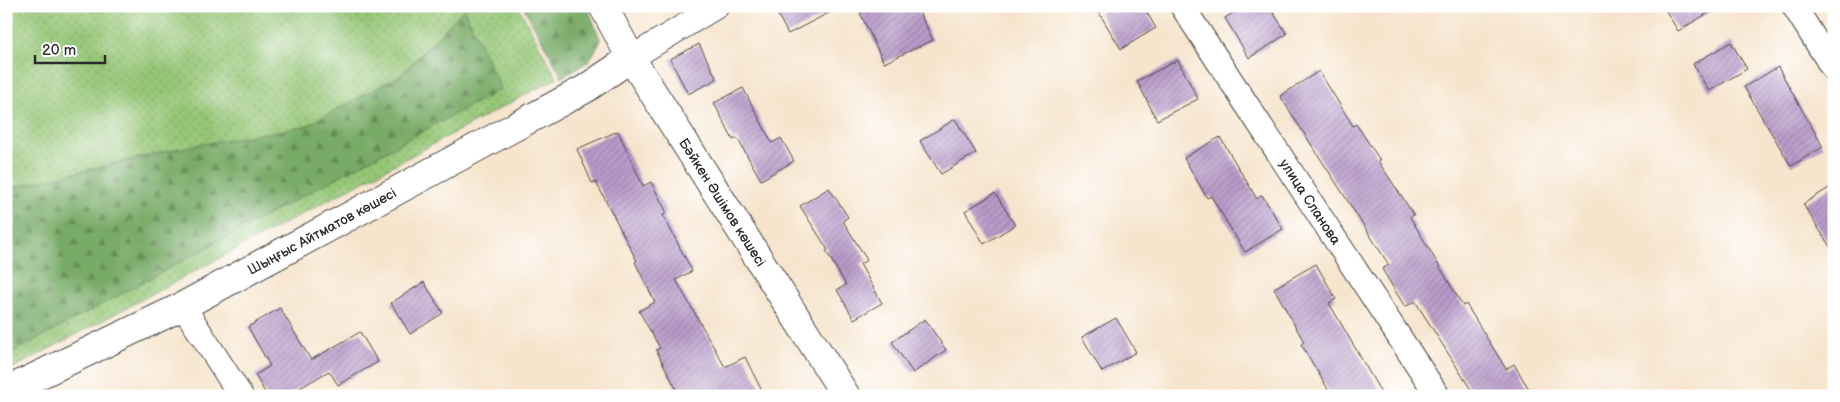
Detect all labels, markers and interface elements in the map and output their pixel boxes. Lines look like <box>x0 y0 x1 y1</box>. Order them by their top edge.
scale bar <box>35 32 105 64</box>
text: 20 m <box>42 41 76 60</box>
street label: Бәйкен Әшімов көшесі <box>676 135 770 270</box>
street label: улица Сланова <box>1276 156 1345 248</box>
street label: Шыңғыс Айтматов көшесі <box>244 184 399 278</box>

